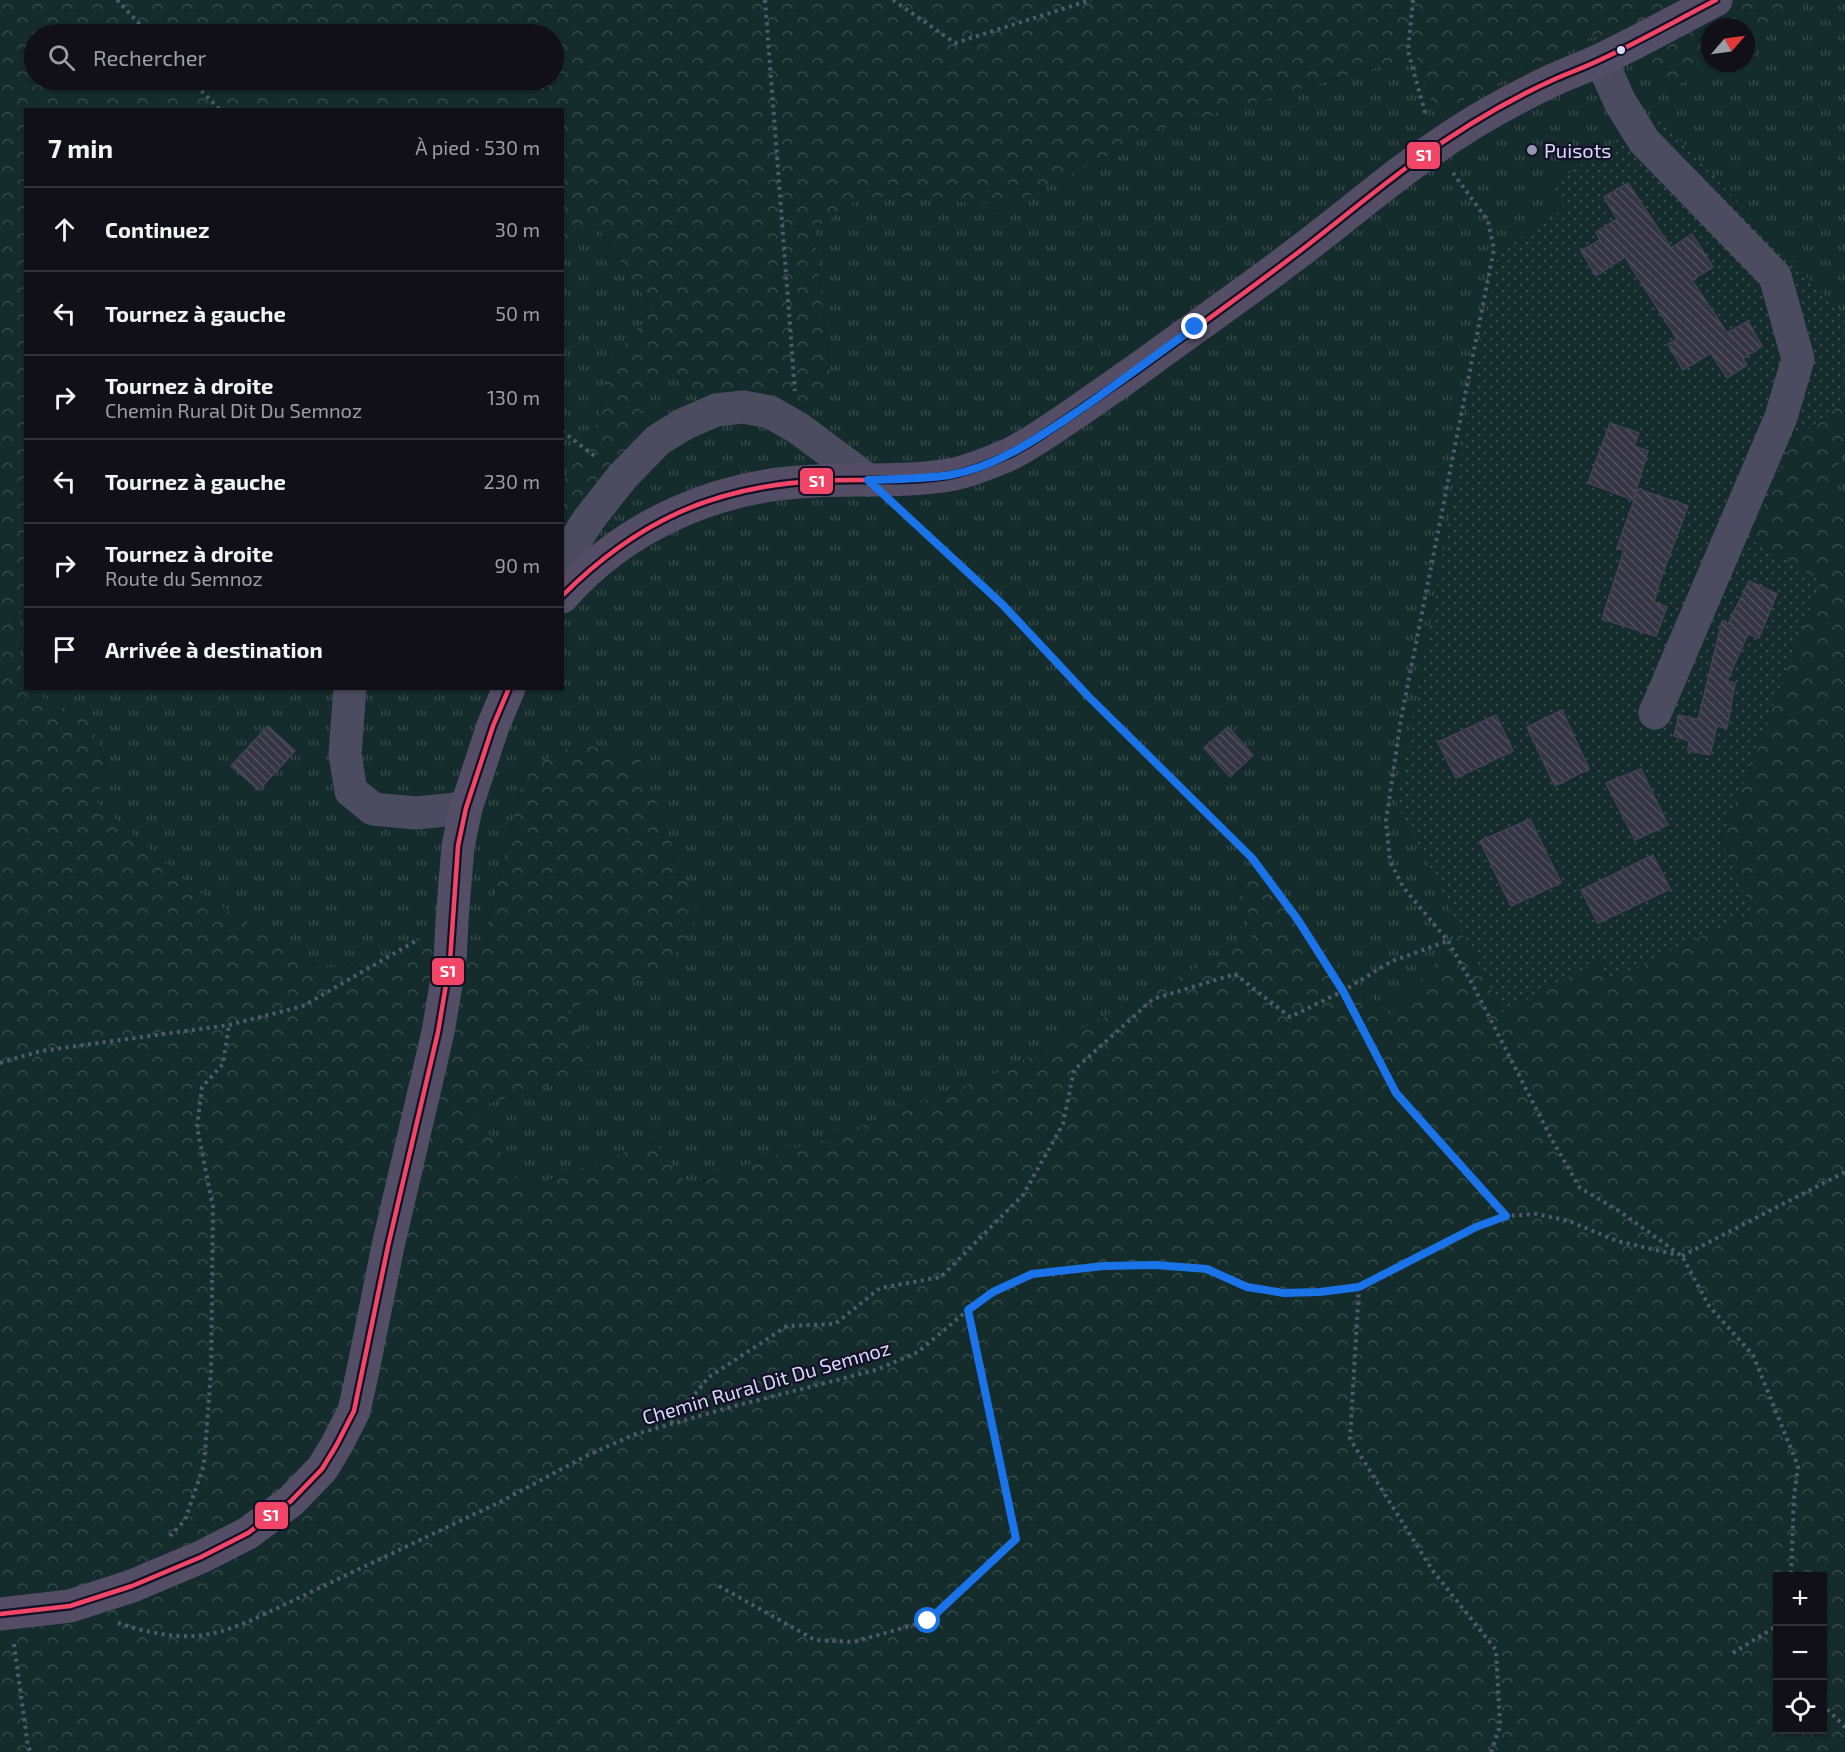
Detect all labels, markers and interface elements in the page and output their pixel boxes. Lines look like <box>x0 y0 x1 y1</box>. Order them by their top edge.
north arrow <box>1701 18 1755 72</box>
search box <box>24 24 564 90</box>
icon: search <box>45 41 78 74</box>
text: Rechercher <box>93 44 206 70</box>
unlabelled marker <box>1615 44 1627 56</box>
text: 7 min <box>48 132 113 163</box>
text: À pied · 530 m <box>415 135 540 159</box>
place label: Puisots <box>1544 138 1611 162</box>
line badge: S1 <box>1406 141 1441 170</box>
marker: Puisots <box>1525 143 1539 157</box>
text: S1 <box>1416 145 1432 164</box>
icon: ahead <box>48 213 81 246</box>
text: Continuez <box>105 216 209 242</box>
text: 30 m <box>495 217 540 241</box>
icon: left <box>48 297 81 330</box>
text: Tournez à gauche <box>105 300 286 326</box>
text: 50 m <box>495 301 540 325</box>
route end <box>1181 313 1207 339</box>
text: Tournez à droite <box>105 372 274 398</box>
icon: right <box>48 381 81 414</box>
text: 130 m <box>487 385 540 409</box>
text: Chemin Rural Dit Du Semnoz <box>105 398 362 422</box>
icon: left <box>48 465 81 498</box>
line badge: S1 <box>799 467 834 495</box>
text: Tournez à gauche <box>105 468 286 494</box>
text: 230 m <box>484 469 540 493</box>
text: S1 <box>809 471 825 490</box>
text: Tournez à droite <box>105 540 274 566</box>
icon: right <box>48 549 81 582</box>
text: 90 m <box>495 553 540 577</box>
text: Route du Semnoz <box>105 566 263 590</box>
icon: arrive <box>48 633 81 666</box>
text: Arrivée à destination <box>105 636 323 662</box>
line badge: S1 <box>431 957 465 986</box>
text: S1 <box>440 961 456 980</box>
street label: Chemin Rural Dit Du Semnoz <box>639 1335 893 1429</box>
line badge: S1 <box>254 1501 289 1530</box>
text: S1 <box>263 1505 279 1524</box>
map controls <box>1773 1572 1827 1734</box>
button: + <box>1773 1572 1827 1626</box>
route start <box>914 1607 940 1633</box>
button: − <box>1773 1626 1827 1680</box>
button: locate <box>1773 1680 1827 1734</box>

